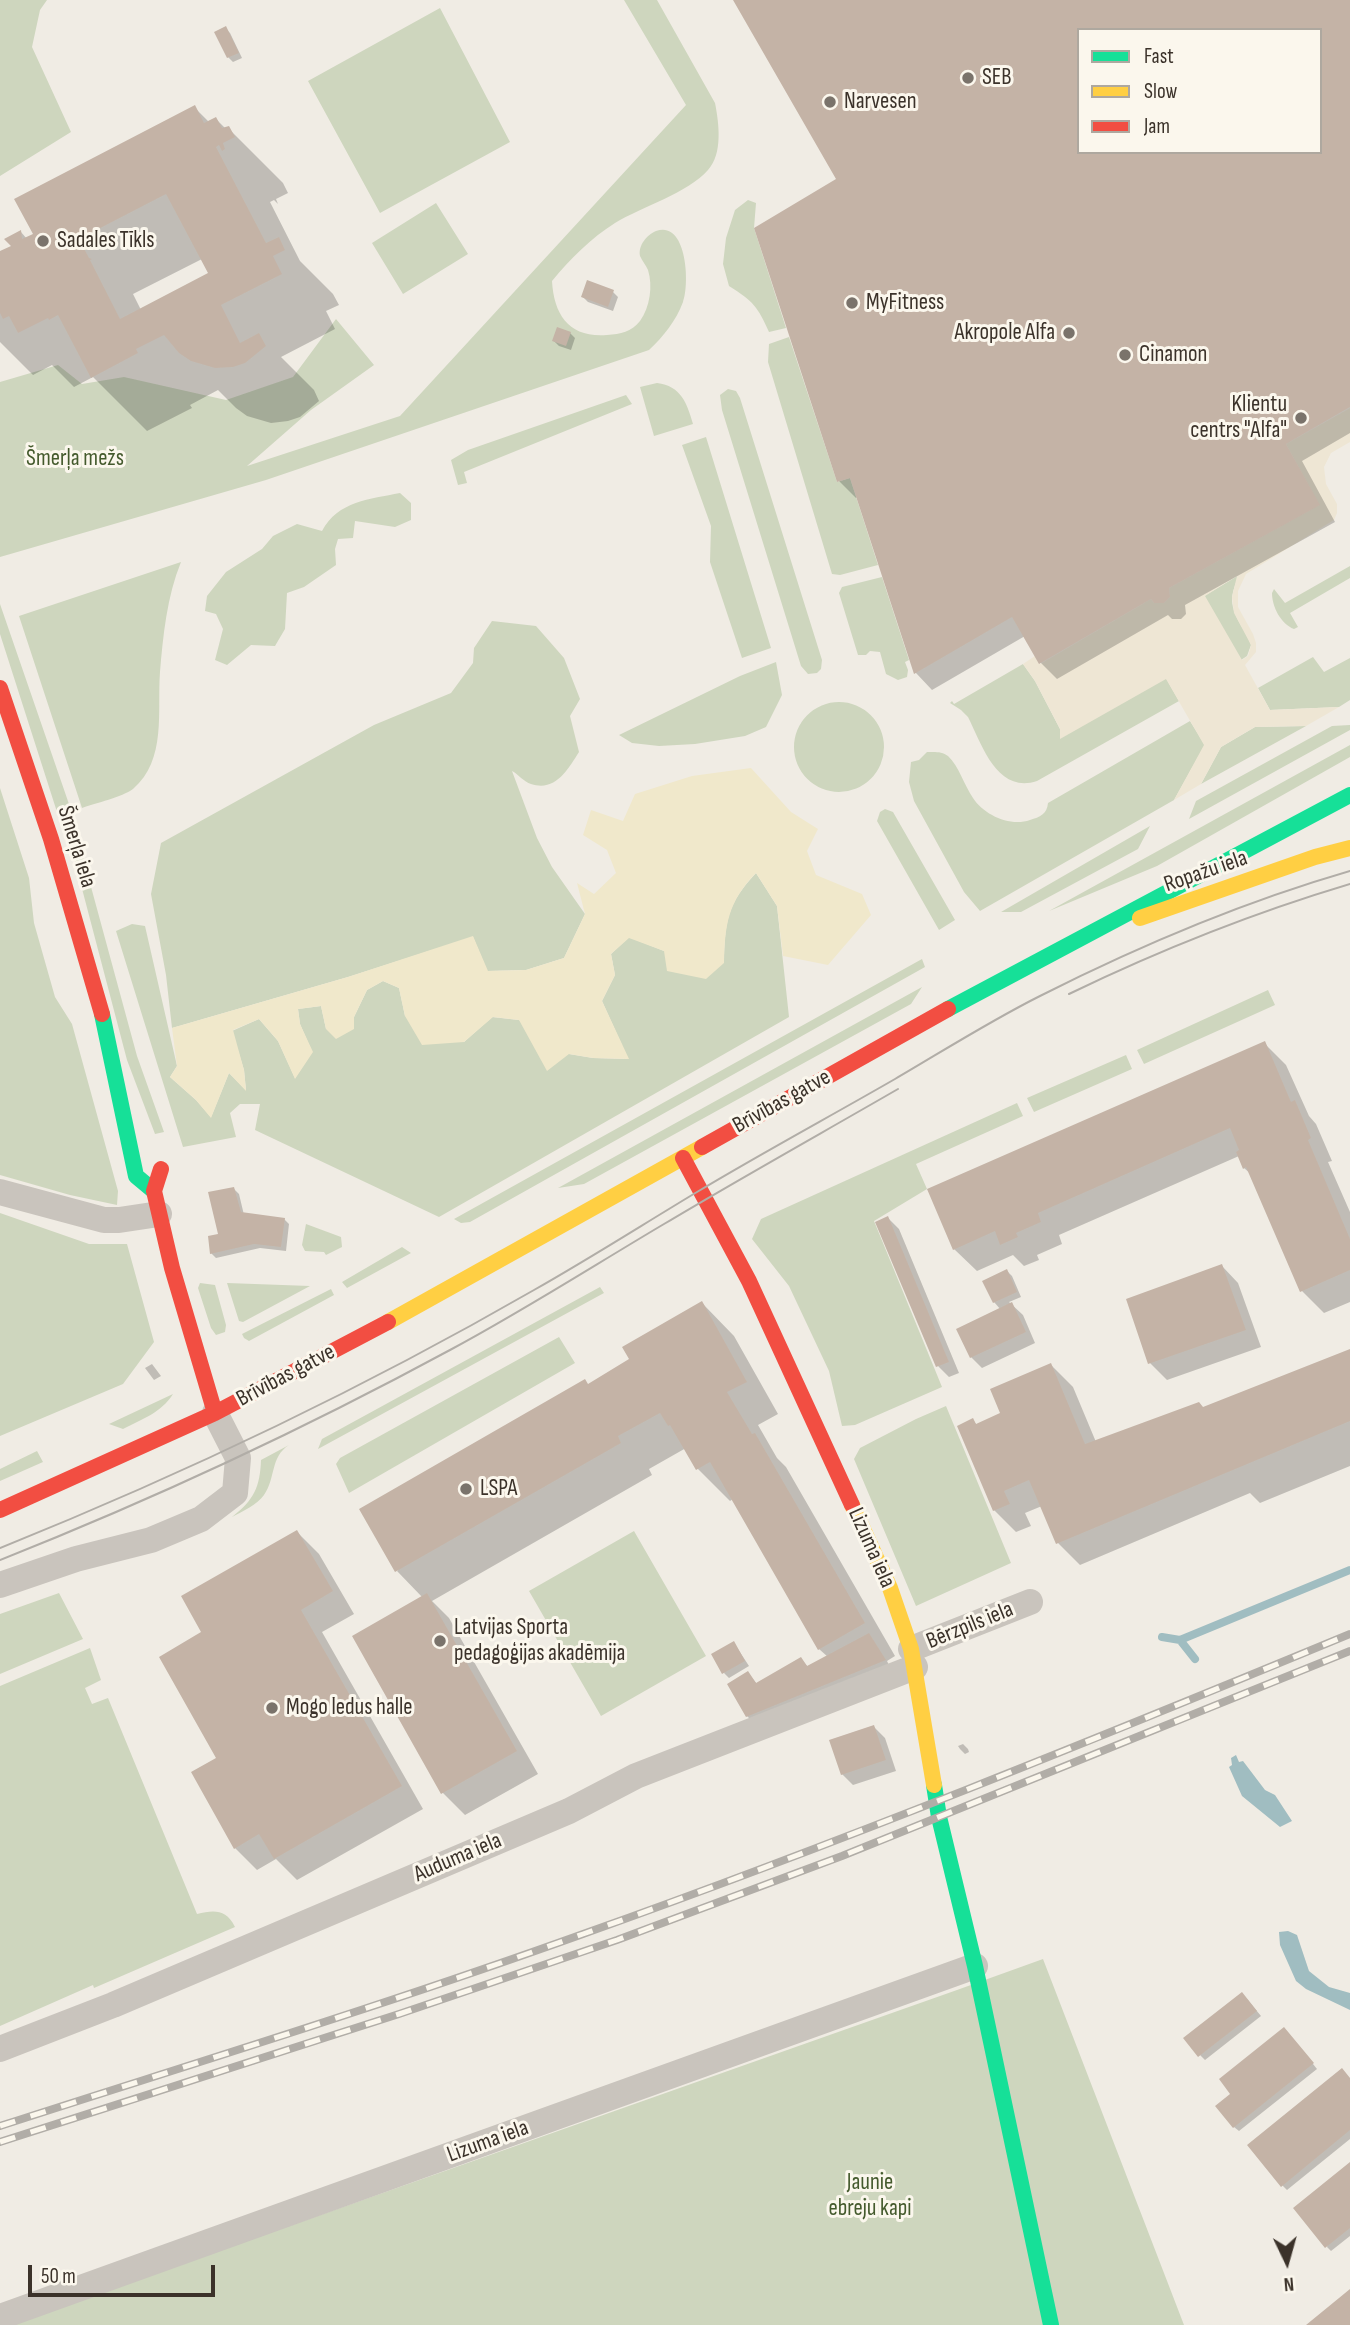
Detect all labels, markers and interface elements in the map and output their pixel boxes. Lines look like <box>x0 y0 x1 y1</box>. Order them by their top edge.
legend <box>1077 28 1322 154</box>
text: Fast <box>1144 44 1174 69</box>
place label: SEB <box>982 64 1012 92</box>
marker: SEB <box>960 70 976 86</box>
text: Slow <box>1144 79 1177 104</box>
place label: Narvesen <box>844 88 917 116</box>
marker: Narvesen <box>822 94 838 110</box>
text: Jam <box>1144 114 1170 139</box>
place label: Sadales Tīkls <box>57 227 155 255</box>
marker: Sadales Tīkls <box>35 233 51 249</box>
place label: MyFitness <box>866 289 944 317</box>
marker: MyFitness <box>844 295 860 311</box>
place label: Akropole Alfa <box>954 319 1055 347</box>
marker: Akropole Alfa <box>1061 325 1077 341</box>
place label: Cinamon <box>1139 341 1207 369</box>
marker: Cinamon <box>1117 347 1133 363</box>
place label: Klientu centrs "Alfa" <box>1190 391 1287 445</box>
marker: Klientu centrs "Alfa" <box>1293 410 1309 426</box>
park label: Šmerļa mežs <box>26 445 124 473</box>
street label: Šmerļa iela <box>51 803 101 891</box>
street label: Ropažu iela <box>1161 845 1251 899</box>
street label: Brīvības gatve <box>728 1064 836 1140</box>
street label: Brīvības gatve <box>232 1339 340 1413</box>
place label: LSPA <box>480 1475 517 1503</box>
marker: LSPA <box>458 1481 474 1497</box>
street label: Lizuma iela <box>841 1504 901 1592</box>
street label: Bērzpils iela <box>923 1596 1017 1656</box>
place label: Latvijas Sporta pedagoģijas akadēmija <box>454 1614 625 1668</box>
marker: Latvijas Sporta pedagoģijas akadēmija <box>432 1633 448 1649</box>
place label: Mogo ledus halle <box>286 1694 413 1722</box>
marker: Mogo ledus halle <box>264 1700 280 1716</box>
street label: Auduma iela <box>410 1827 506 1889</box>
street label: Lizuma iela <box>444 2115 532 2169</box>
park label: Jaunie ebreju kapi <box>828 2169 912 2223</box>
north arrow <box>1252 2227 1322 2297</box>
scale bar <box>32 2252 219 2296</box>
text: 50 m <box>41 2264 76 2289</box>
text: N <box>1283 2272 1295 2295</box>

